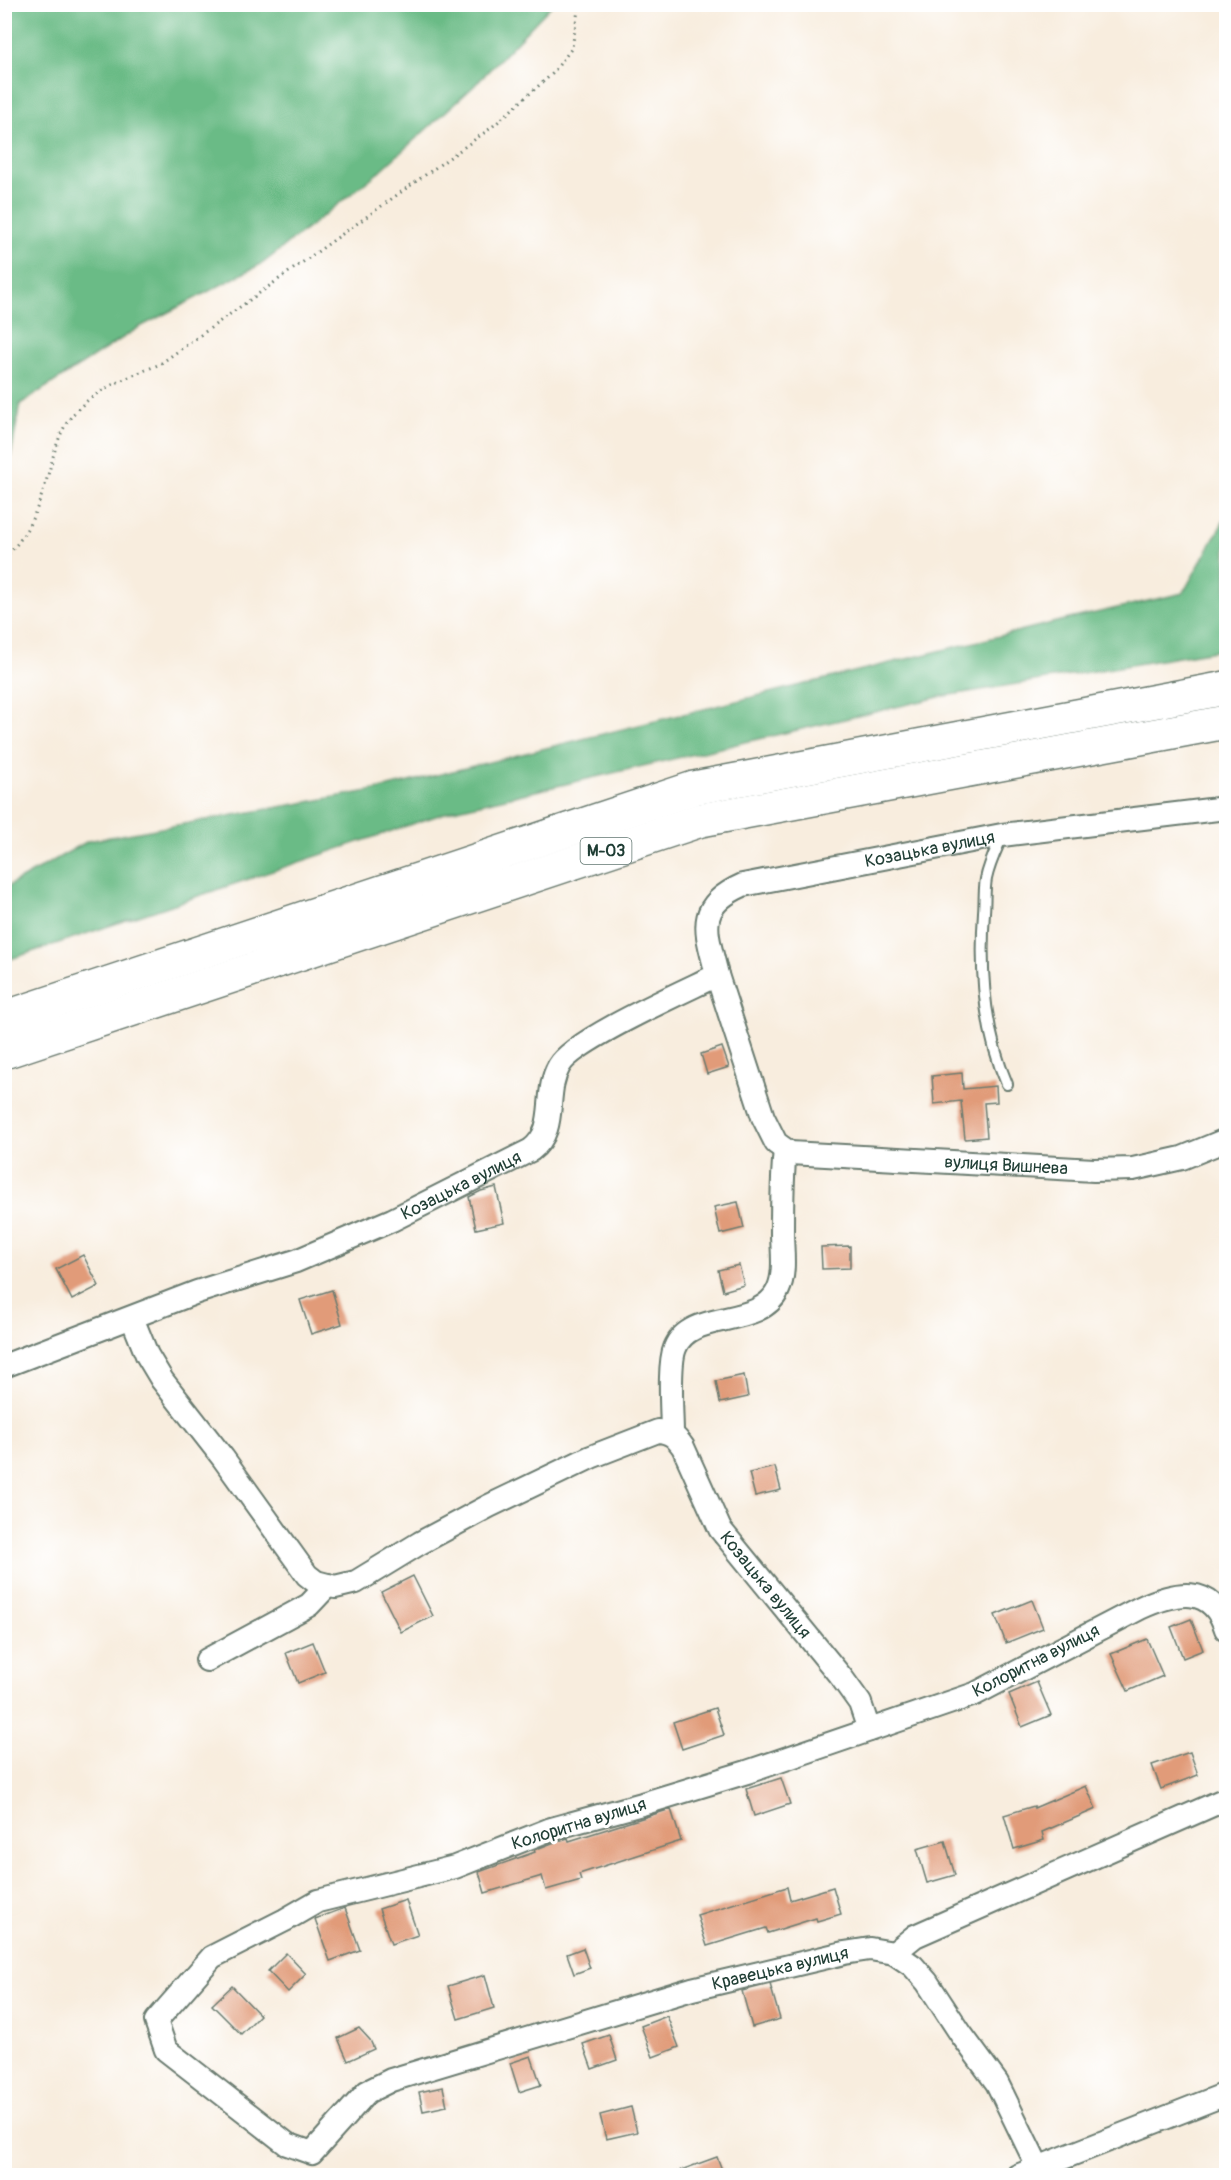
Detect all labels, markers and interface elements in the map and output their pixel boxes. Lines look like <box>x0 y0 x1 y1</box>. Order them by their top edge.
street label: Козацька вулиця <box>863 825 997 873</box>
road number: М-03 <box>580 838 632 864</box>
street label: Козацька вулиця <box>397 1145 525 1225</box>
street label: вулиця Вишнева <box>944 1150 1069 1180</box>
street label: Козацька вулиця <box>715 1526 816 1643</box>
street label: Колоритна вулиця <box>969 1619 1103 1703</box>
street label: Колоритна вулиця <box>509 1793 649 1855</box>
street label: Кравецька вулиця <box>709 1941 850 1995</box>

